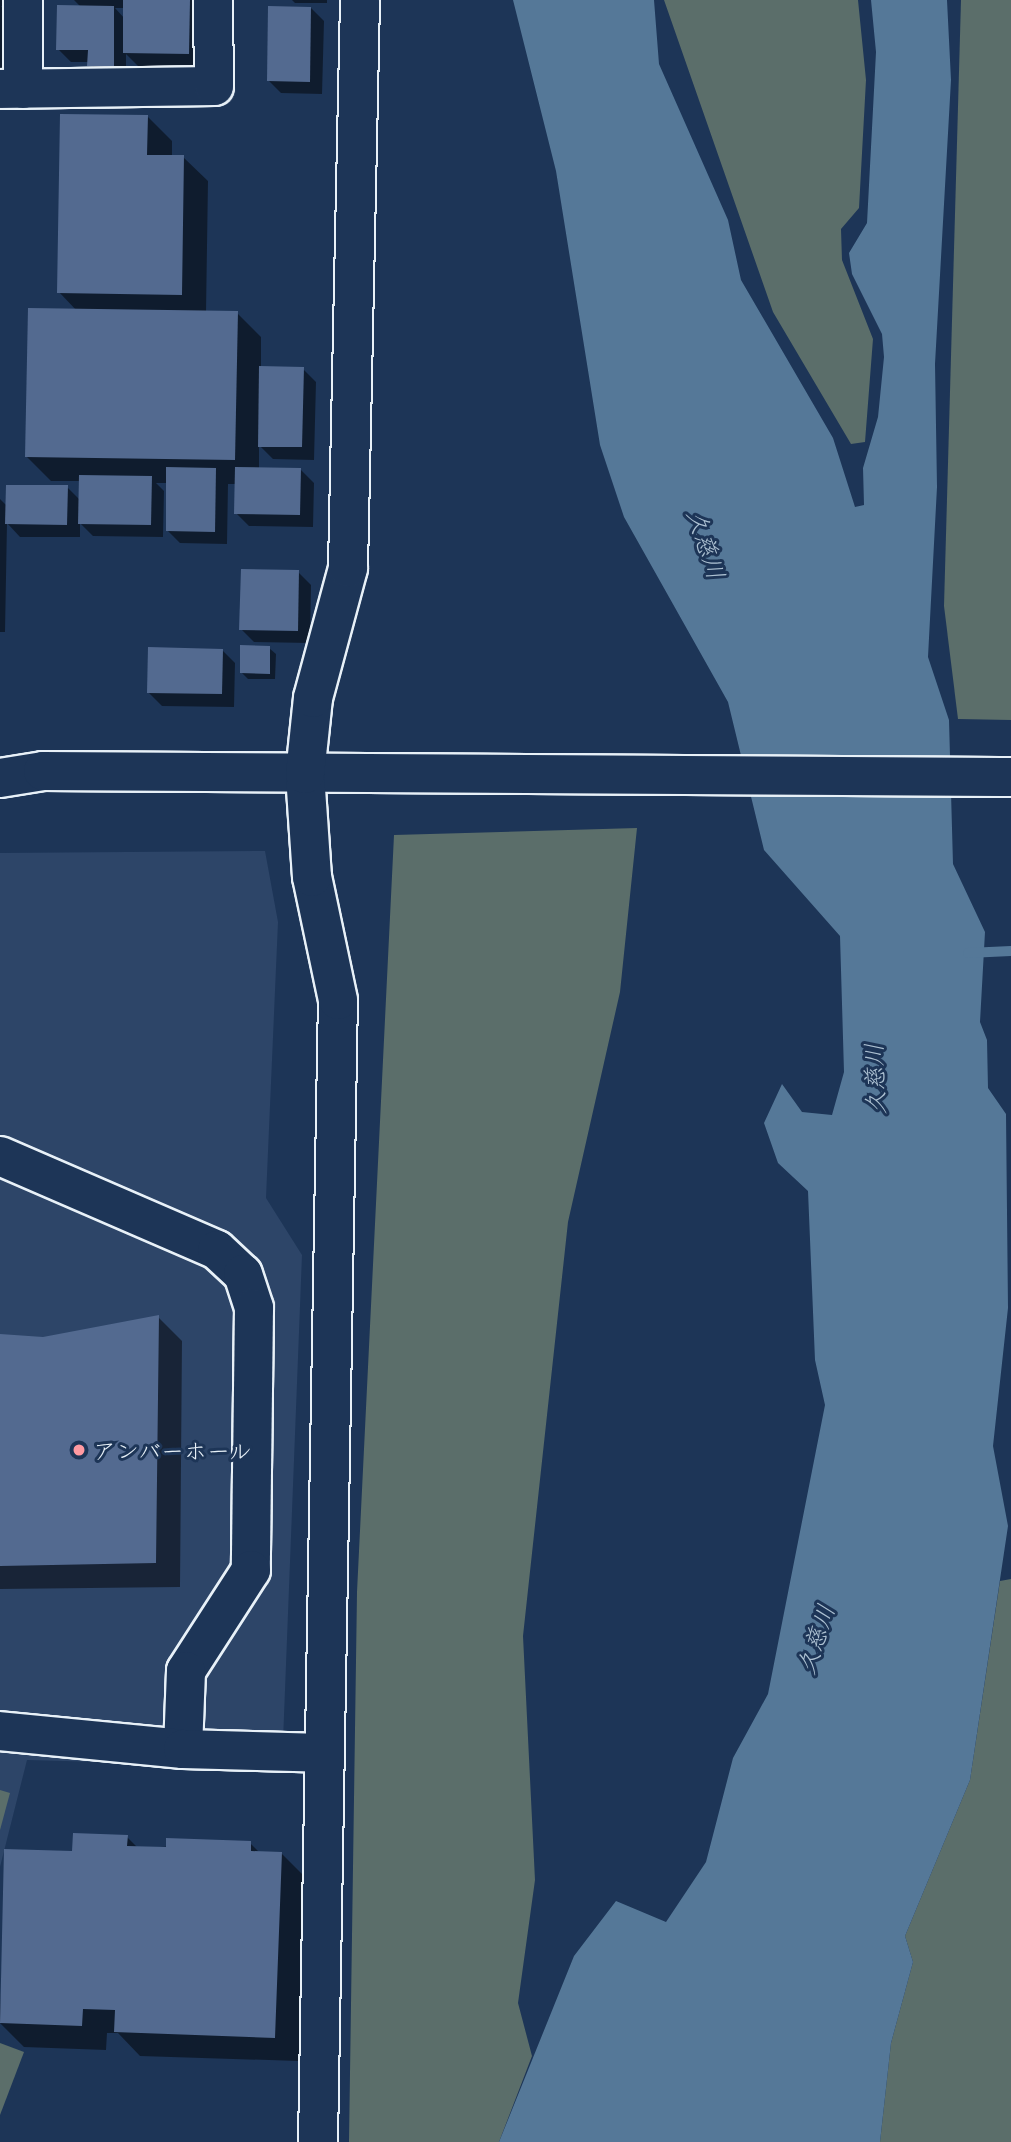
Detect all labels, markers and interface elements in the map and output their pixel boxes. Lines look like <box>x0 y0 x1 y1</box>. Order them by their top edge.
water label: 久慈川 <box>682 505 732 583</box>
water label: 久慈川 <box>858 1043 890 1115</box>
place label: アンバーホール <box>93 1436 254 1464</box>
marker: アンバーホール <box>71 1442 87 1458</box>
water label: 久慈川 <box>790 1600 840 1678</box>

